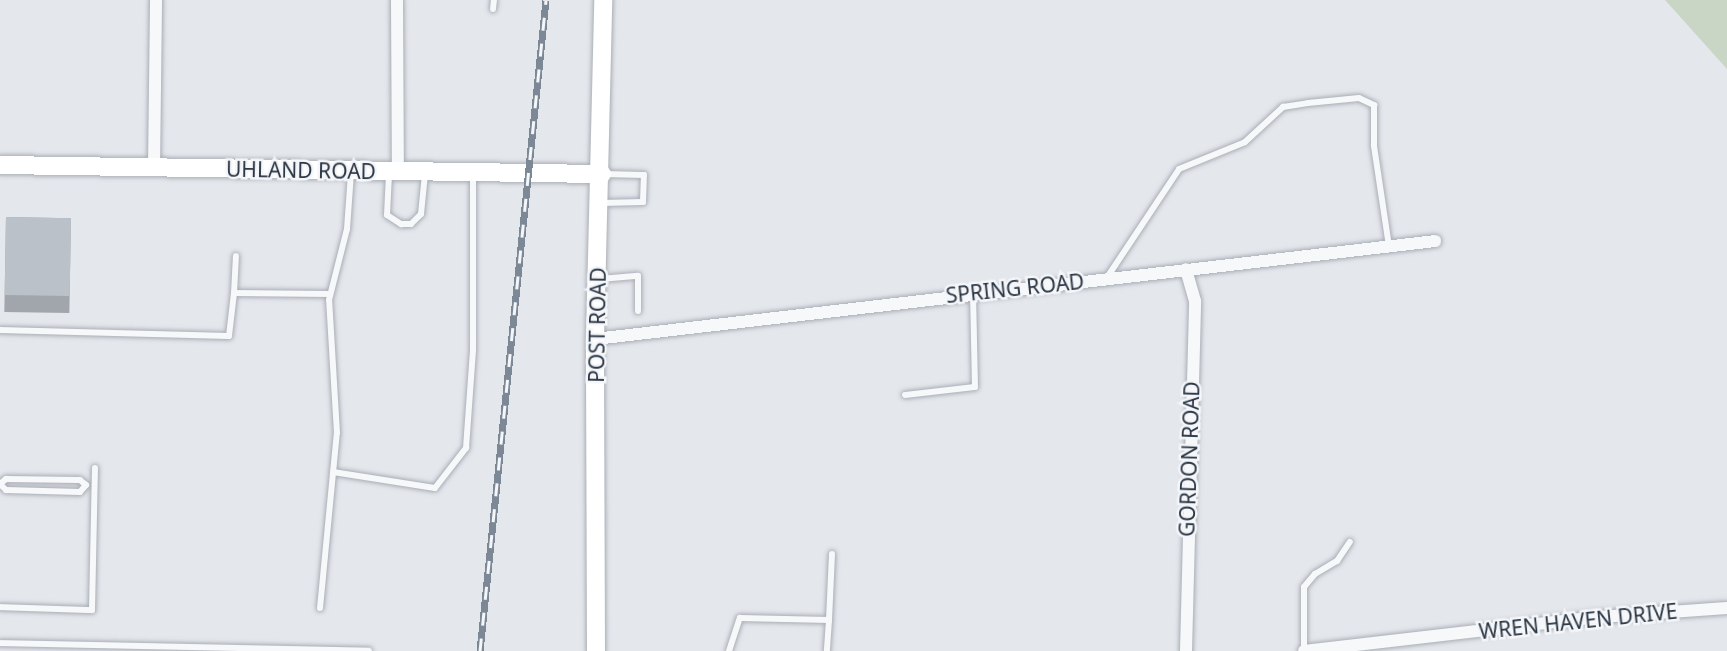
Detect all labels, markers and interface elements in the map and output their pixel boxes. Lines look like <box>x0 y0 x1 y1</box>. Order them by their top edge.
street label: UHLAND ROAD <box>226 156 376 184</box>
street label: POST ROAD <box>583 267 611 383</box>
street label: SPRING ROAD <box>945 268 1085 308</box>
street label: GORDON ROAD <box>1174 381 1204 537</box>
street label: WREN HAVEN DRIVE <box>1478 598 1678 644</box>

